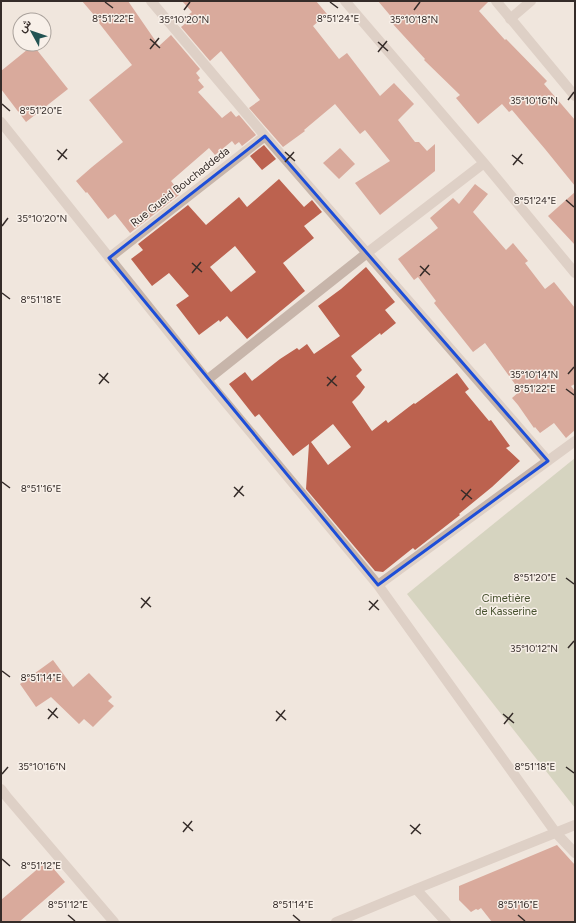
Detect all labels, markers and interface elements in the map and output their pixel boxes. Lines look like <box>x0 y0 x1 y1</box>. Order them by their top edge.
north arrow <box>12 12 52 52</box>
text: 8°51'22"E <box>92 12 134 25</box>
text: 8°51'24"E <box>317 12 359 25</box>
text: 35°10'20"N <box>159 13 209 26</box>
text: 35°10'18"N <box>390 13 438 26</box>
text: ش <box>15 17 34 35</box>
text: 35°10'16"N <box>510 94 558 107</box>
text: 8°51'20"E <box>20 104 62 117</box>
street label: Rue Gueid Bouchaddeda <box>128 144 232 230</box>
text: 8°51'24"E <box>514 194 556 207</box>
text: 35°10'20"N <box>17 212 67 225</box>
text: 8°51'18"E <box>20 293 62 306</box>
text: 35°10'14"N <box>510 368 558 381</box>
text: 8°51'22"E <box>514 382 556 395</box>
text: 8°51'16"E <box>21 482 61 495</box>
text: 8°51'20"E <box>514 571 556 584</box>
park label: Cimetière de Kasserine <box>475 592 537 618</box>
text: 35°10'12"N <box>510 642 558 655</box>
text: 8°51'14"E <box>20 671 62 684</box>
text: 35°10'16"N <box>18 760 66 773</box>
text: 8°51'18"E <box>514 760 556 773</box>
text: 8°51'12"E <box>21 859 61 872</box>
text: 8°51'12"E <box>48 898 88 911</box>
text: 8°51'14"E <box>272 898 314 911</box>
text: 8°51'16"E <box>498 898 538 911</box>

